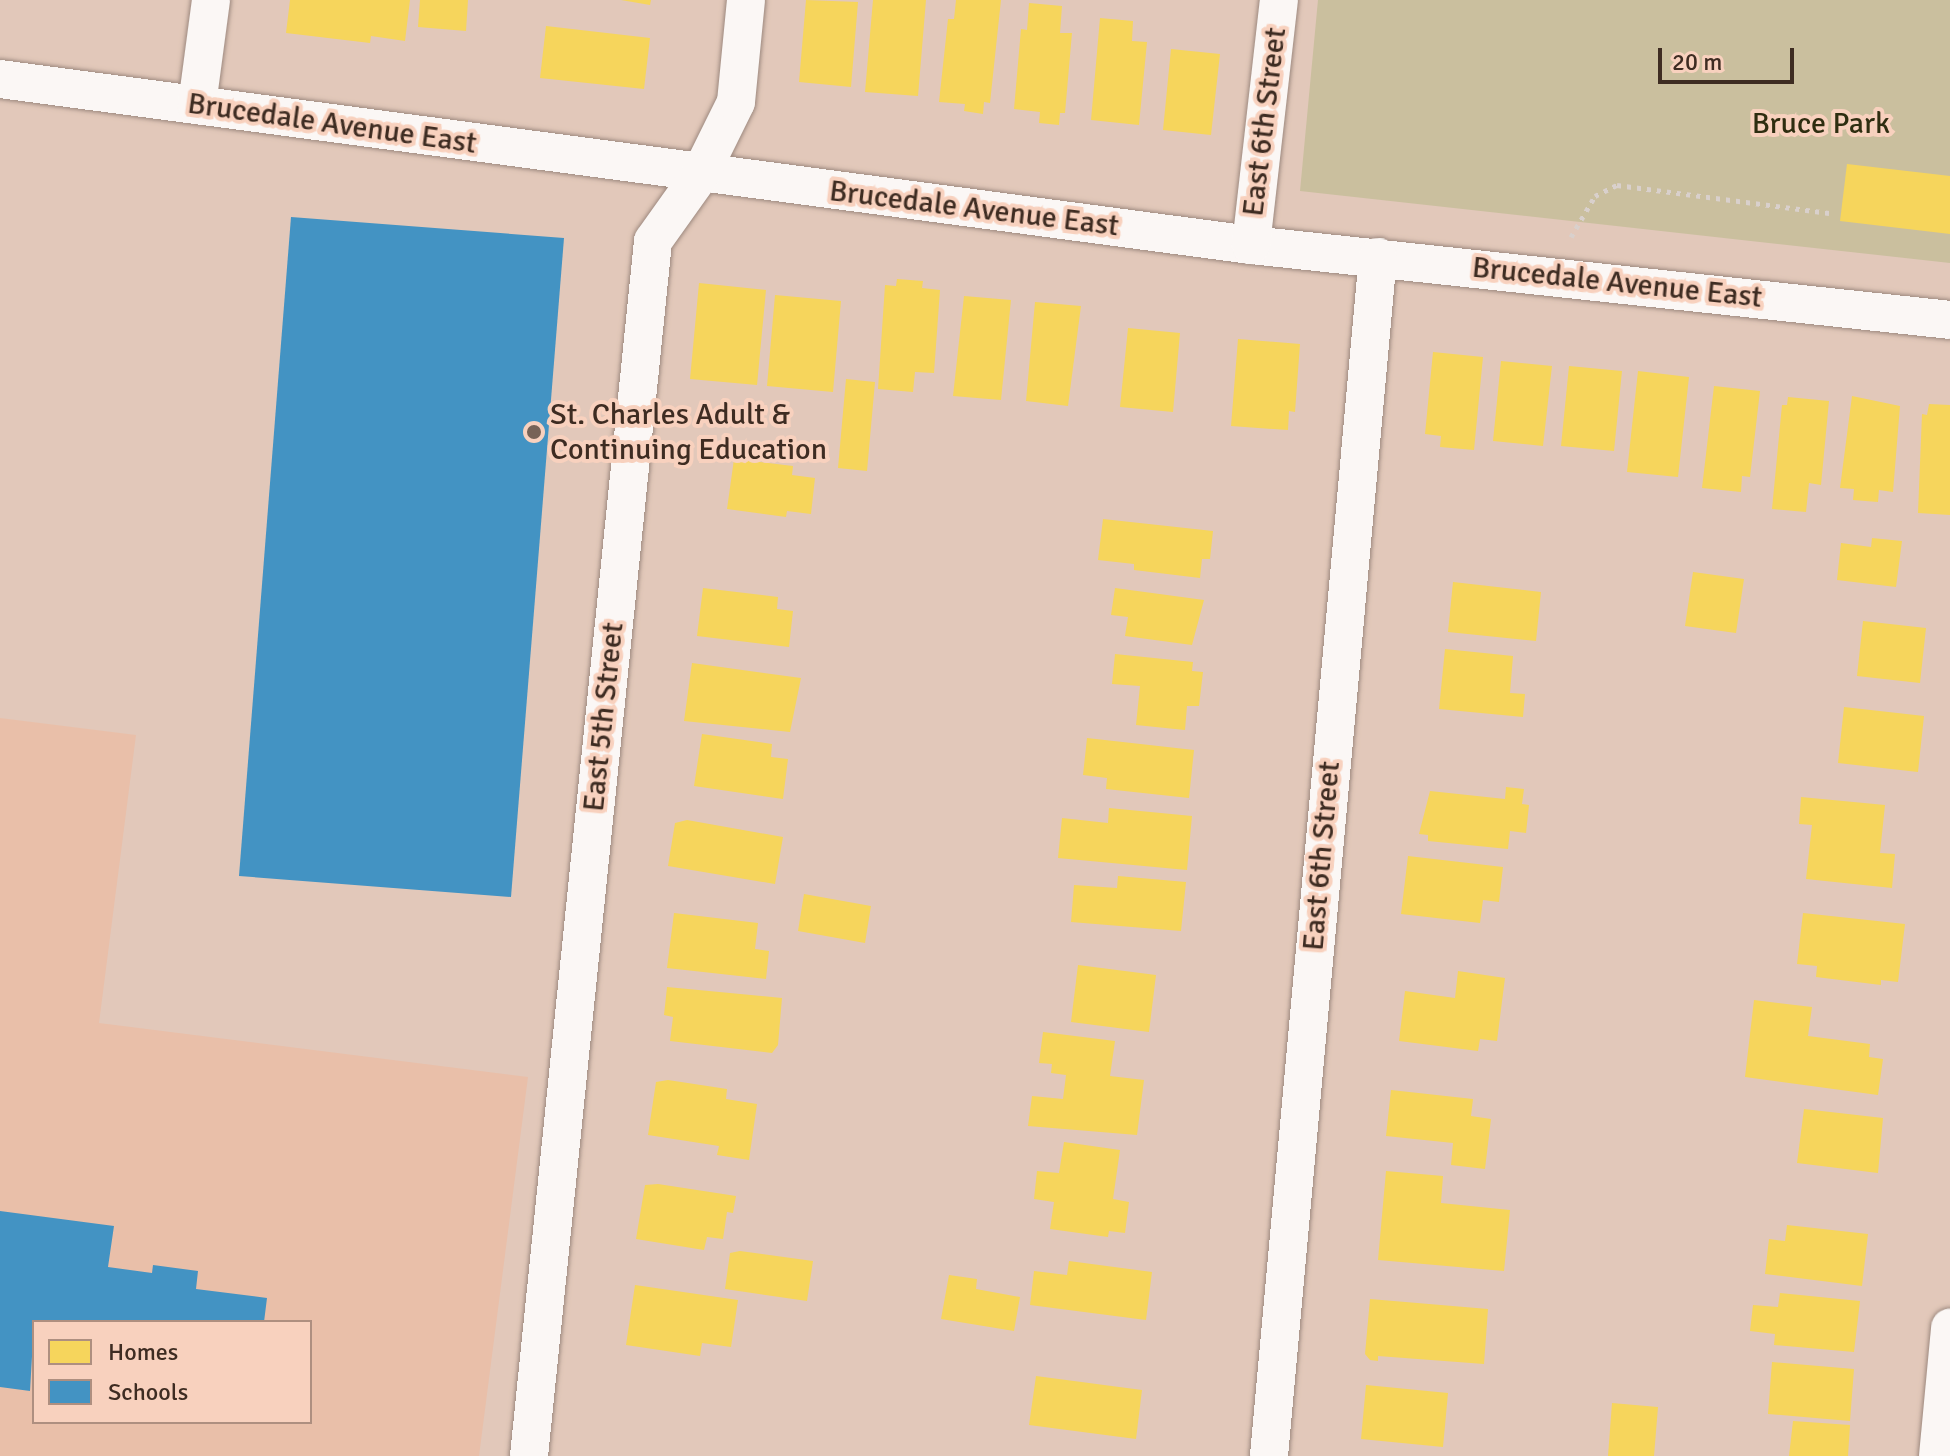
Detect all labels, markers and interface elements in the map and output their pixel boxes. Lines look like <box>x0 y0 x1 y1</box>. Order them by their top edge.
street label: East 6th Street <box>1236 26 1294 218</box>
scale bar <box>1662 32 1798 82</box>
text: 20 m <box>1672 47 1722 77</box>
street label: Brucedale Avenue East <box>185 86 479 162</box>
park label: Bruce Park <box>1752 106 1890 142</box>
street label: Brucedale Avenue East <box>827 173 1121 245</box>
street label: Brucedale Avenue East <box>1470 250 1764 316</box>
place label: St. Charles Adult & Continuing Education <box>550 397 827 468</box>
marker: St. Charles Adult & Continuing Education <box>525 423 543 441</box>
street label: East 5th Street <box>576 621 632 813</box>
street label: East 6th Street <box>1296 760 1348 952</box>
legend <box>32 1320 312 1424</box>
text: Homes <box>108 1337 178 1367</box>
text: Schools <box>108 1377 188 1407</box>

